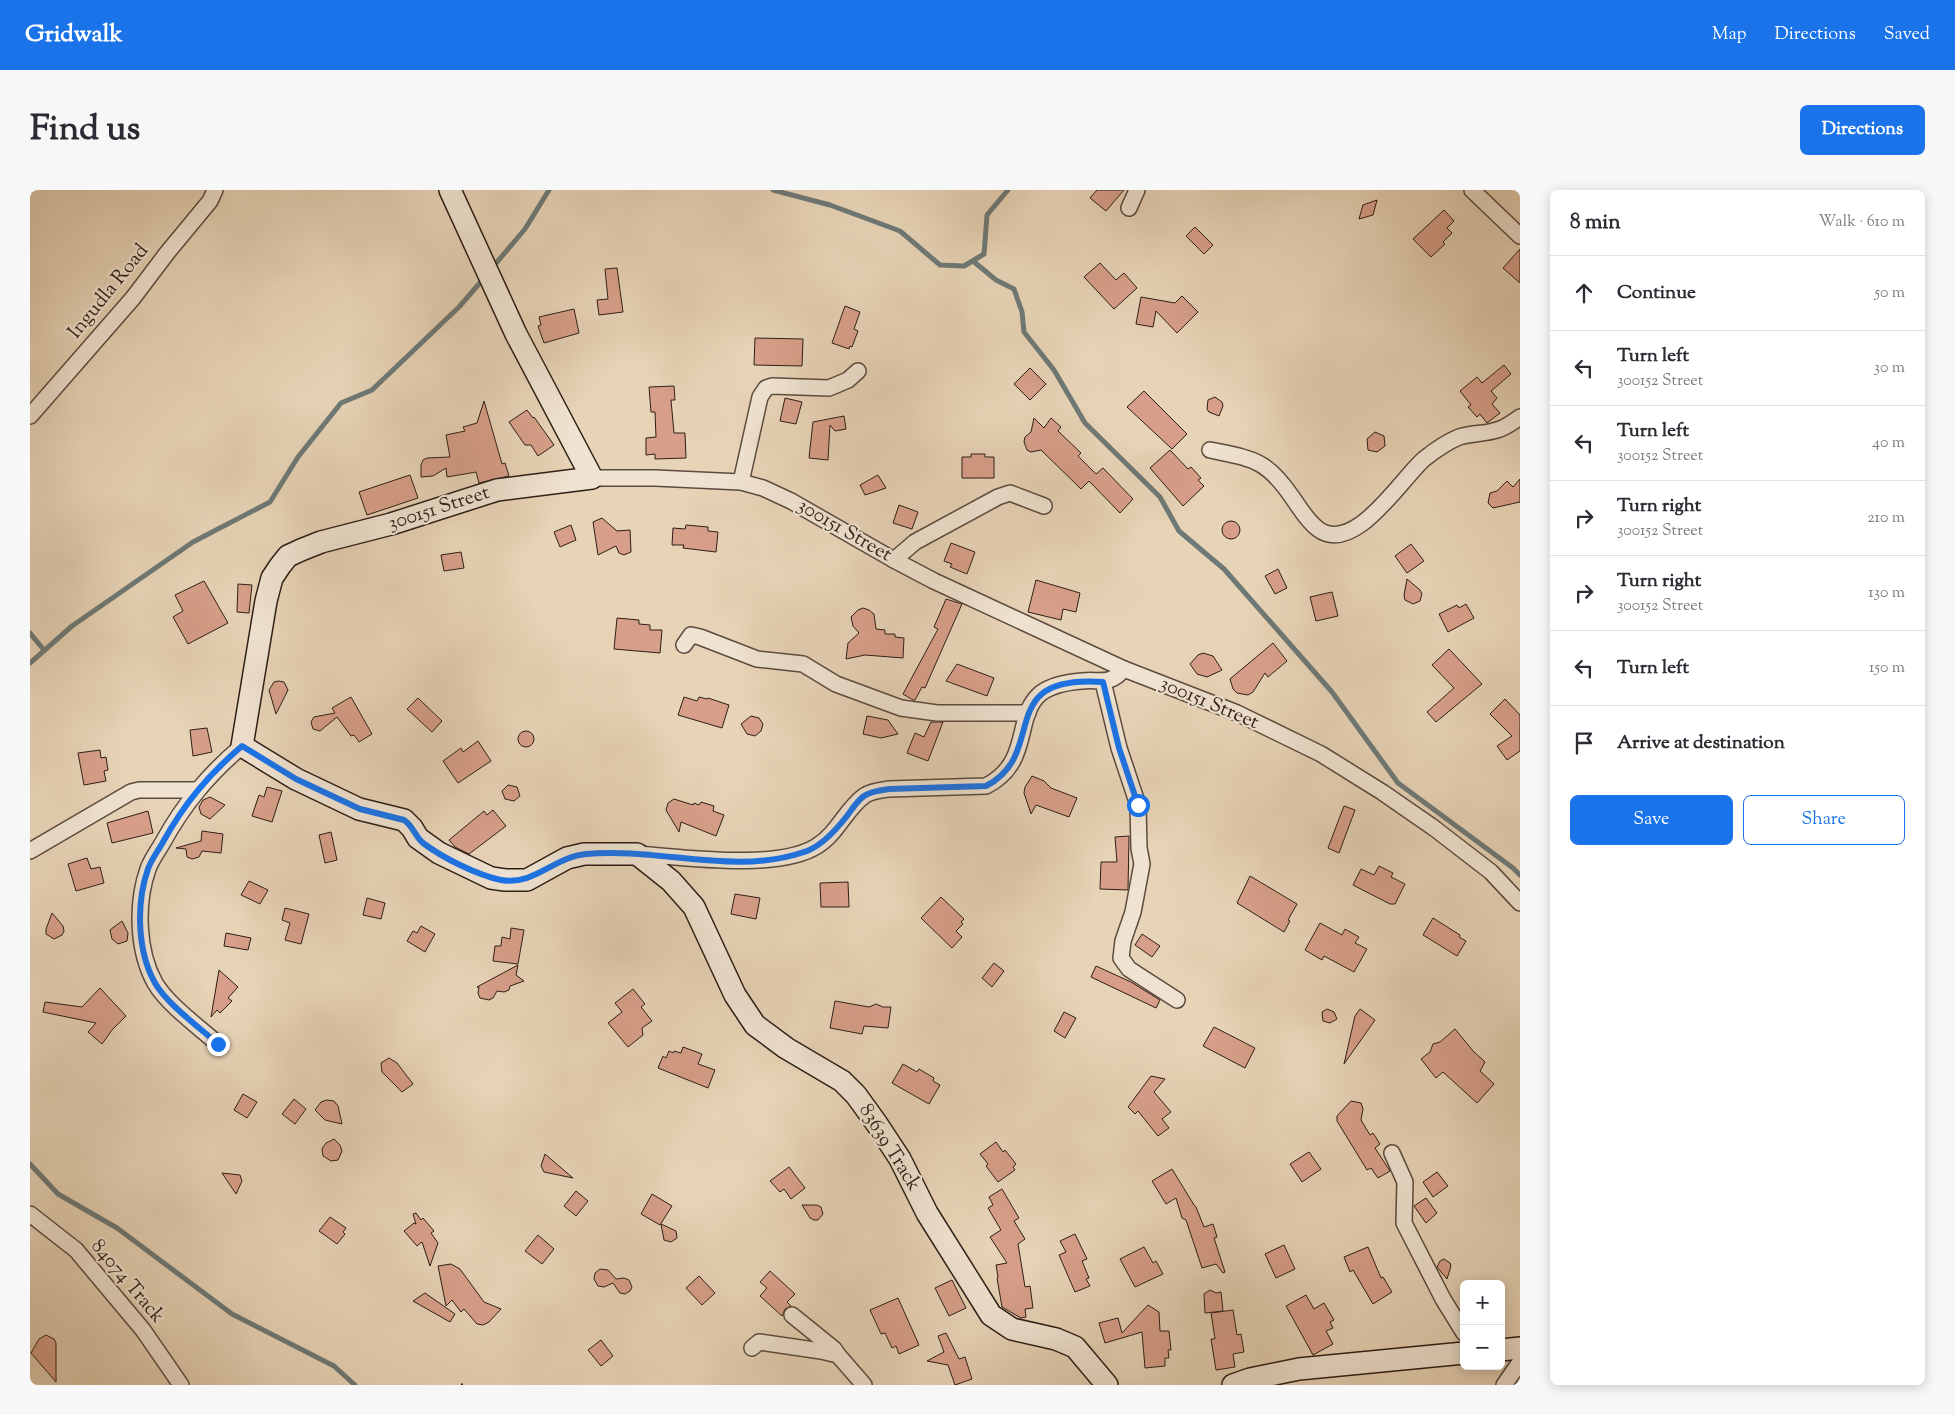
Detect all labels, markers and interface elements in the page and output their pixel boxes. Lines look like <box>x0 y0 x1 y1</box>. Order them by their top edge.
text: Gridwalk <box>25 18 123 52</box>
text: Map <box>1712 22 1747 48</box>
text: Directions <box>1775 22 1856 48</box>
text: Saved <box>1884 22 1930 48</box>
text: Find us <box>30 105 140 156</box>
button: Directions <box>1800 105 1925 155</box>
text: 8 min <box>1570 208 1621 238</box>
text: Walk · 610 m <box>1818 211 1905 234</box>
street label: Ingudla Road <box>62 238 156 346</box>
icon: ahead <box>1570 279 1598 307</box>
text: Continue <box>1617 280 1696 307</box>
text: 50 m <box>1874 282 1905 305</box>
text: Turn left <box>1617 343 1689 370</box>
icon: left <box>1570 354 1598 382</box>
text: 30 m <box>1874 357 1905 380</box>
text: 300152 Street <box>1617 370 1703 393</box>
text: Turn left <box>1617 418 1689 445</box>
icon: left <box>1570 429 1598 457</box>
text: 40 m <box>1872 432 1905 455</box>
text: 300152 Street <box>1617 445 1703 468</box>
street label: 300151 Street <box>384 479 494 539</box>
street label: 300151 Street <box>791 492 897 570</box>
text: Turn right <box>1617 493 1701 520</box>
icon: right <box>1570 504 1598 532</box>
text: 210 m <box>1867 507 1905 530</box>
text: 300152 Street <box>1617 520 1703 543</box>
text: Turn right <box>1617 568 1701 595</box>
icon: right <box>1570 579 1598 607</box>
text: 130 m <box>1868 582 1905 605</box>
text: 300152 Street <box>1617 595 1703 618</box>
icon: left <box>1570 654 1598 682</box>
text: Turn left <box>1617 655 1689 682</box>
text: 150 m <box>1869 657 1905 680</box>
street label: 300151 Street <box>1155 670 1263 738</box>
icon: arrive <box>1570 729 1598 757</box>
text: Arrive at destination <box>1617 730 1785 757</box>
route start <box>1127 794 1150 817</box>
button: Save <box>1570 795 1733 845</box>
button: Share <box>1743 795 1905 845</box>
route end <box>207 1033 230 1056</box>
street label: 83639 Track <box>851 1099 927 1197</box>
street label: 84074 Track <box>83 1234 171 1330</box>
map controls <box>1460 1280 1505 1370</box>
button: + <box>1460 1280 1505 1325</box>
button: − <box>1460 1325 1505 1370</box>

